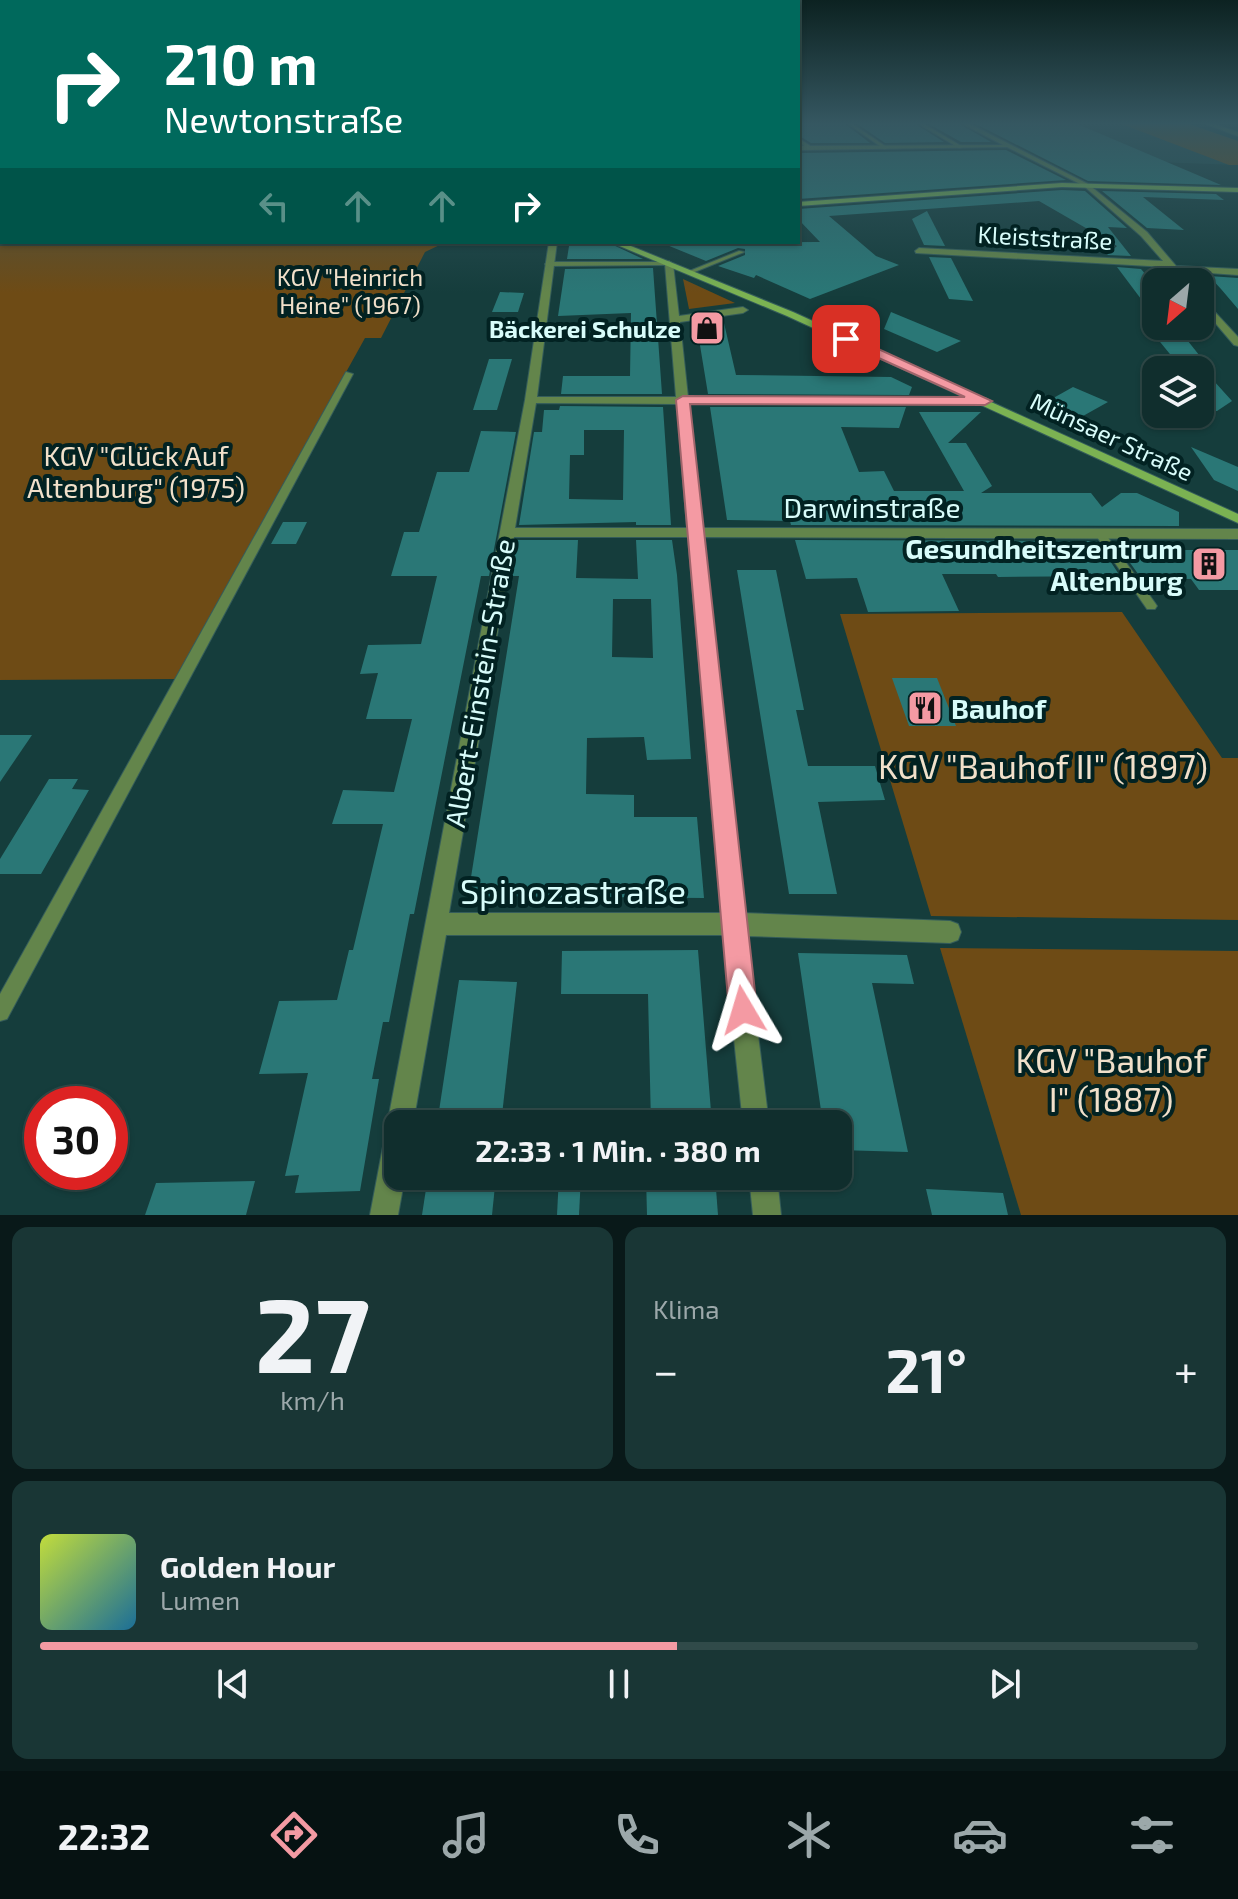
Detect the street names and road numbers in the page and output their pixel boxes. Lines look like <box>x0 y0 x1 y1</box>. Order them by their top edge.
street label: Kleiststraße <box>977 219 1113 255</box>
street label: Münsaer Straße <box>1026 386 1198 486</box>
street label: Darwinstraße <box>784 490 960 524</box>
street label: Albert-Einstein-Straße <box>437 536 521 830</box>
street label: Spinozastraße <box>460 870 686 911</box>

